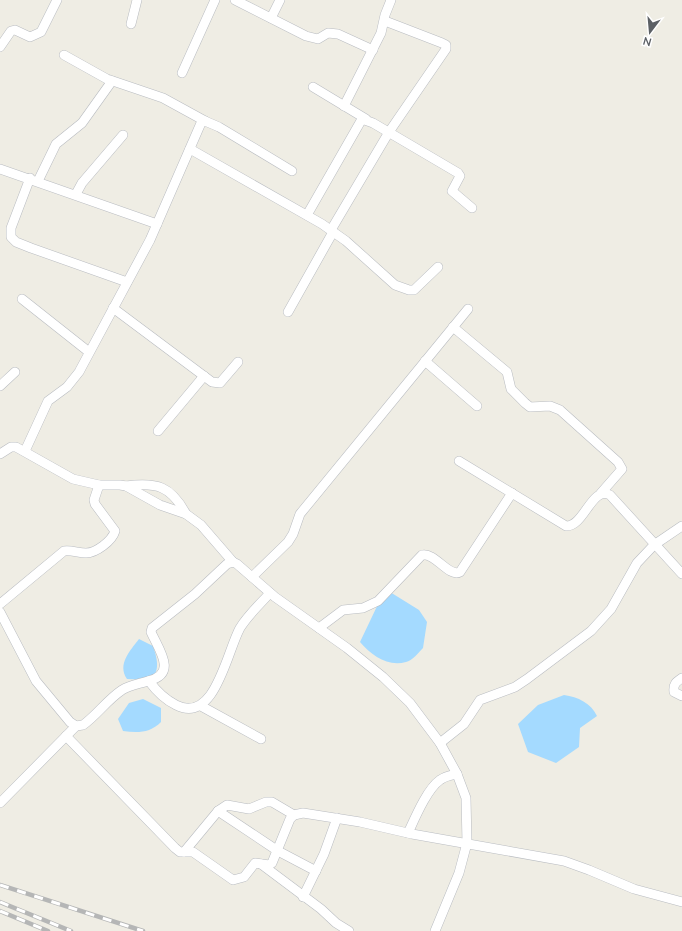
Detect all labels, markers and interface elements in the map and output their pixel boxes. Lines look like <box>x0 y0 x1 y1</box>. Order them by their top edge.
north arrow <box>630 12 670 52</box>
text: N <box>641 33 653 49</box>

